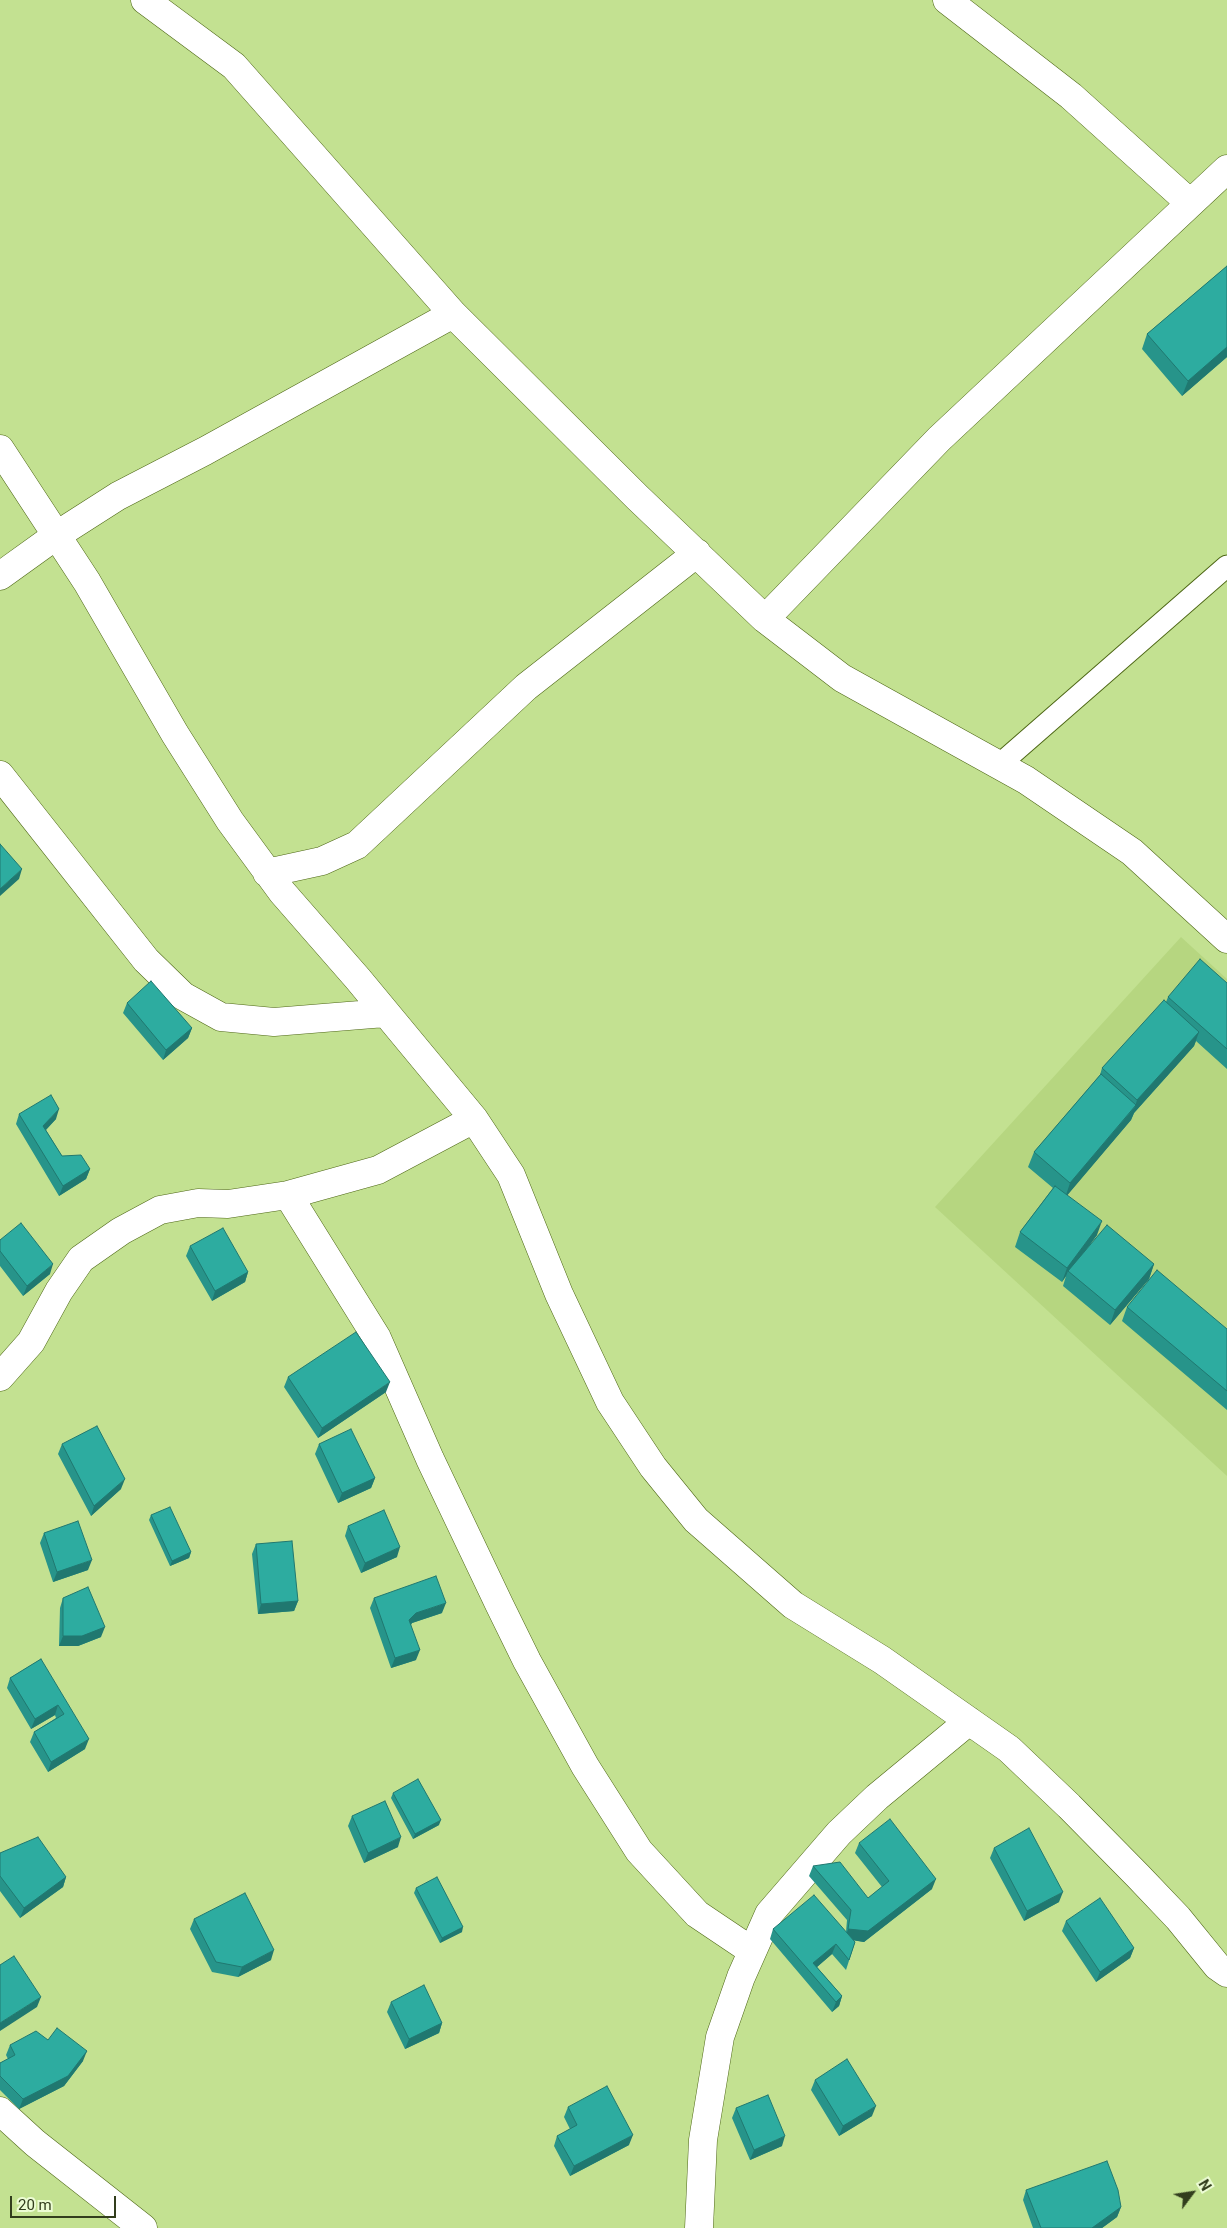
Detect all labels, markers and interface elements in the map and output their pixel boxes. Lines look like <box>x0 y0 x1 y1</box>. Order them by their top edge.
north arrow <box>1167 2168 1217 2218</box>
text: N <box>1195 2177 1214 2194</box>
scale bar <box>12 2186 119 2218</box>
text: 20 m <box>18 2196 52 2214</box>

